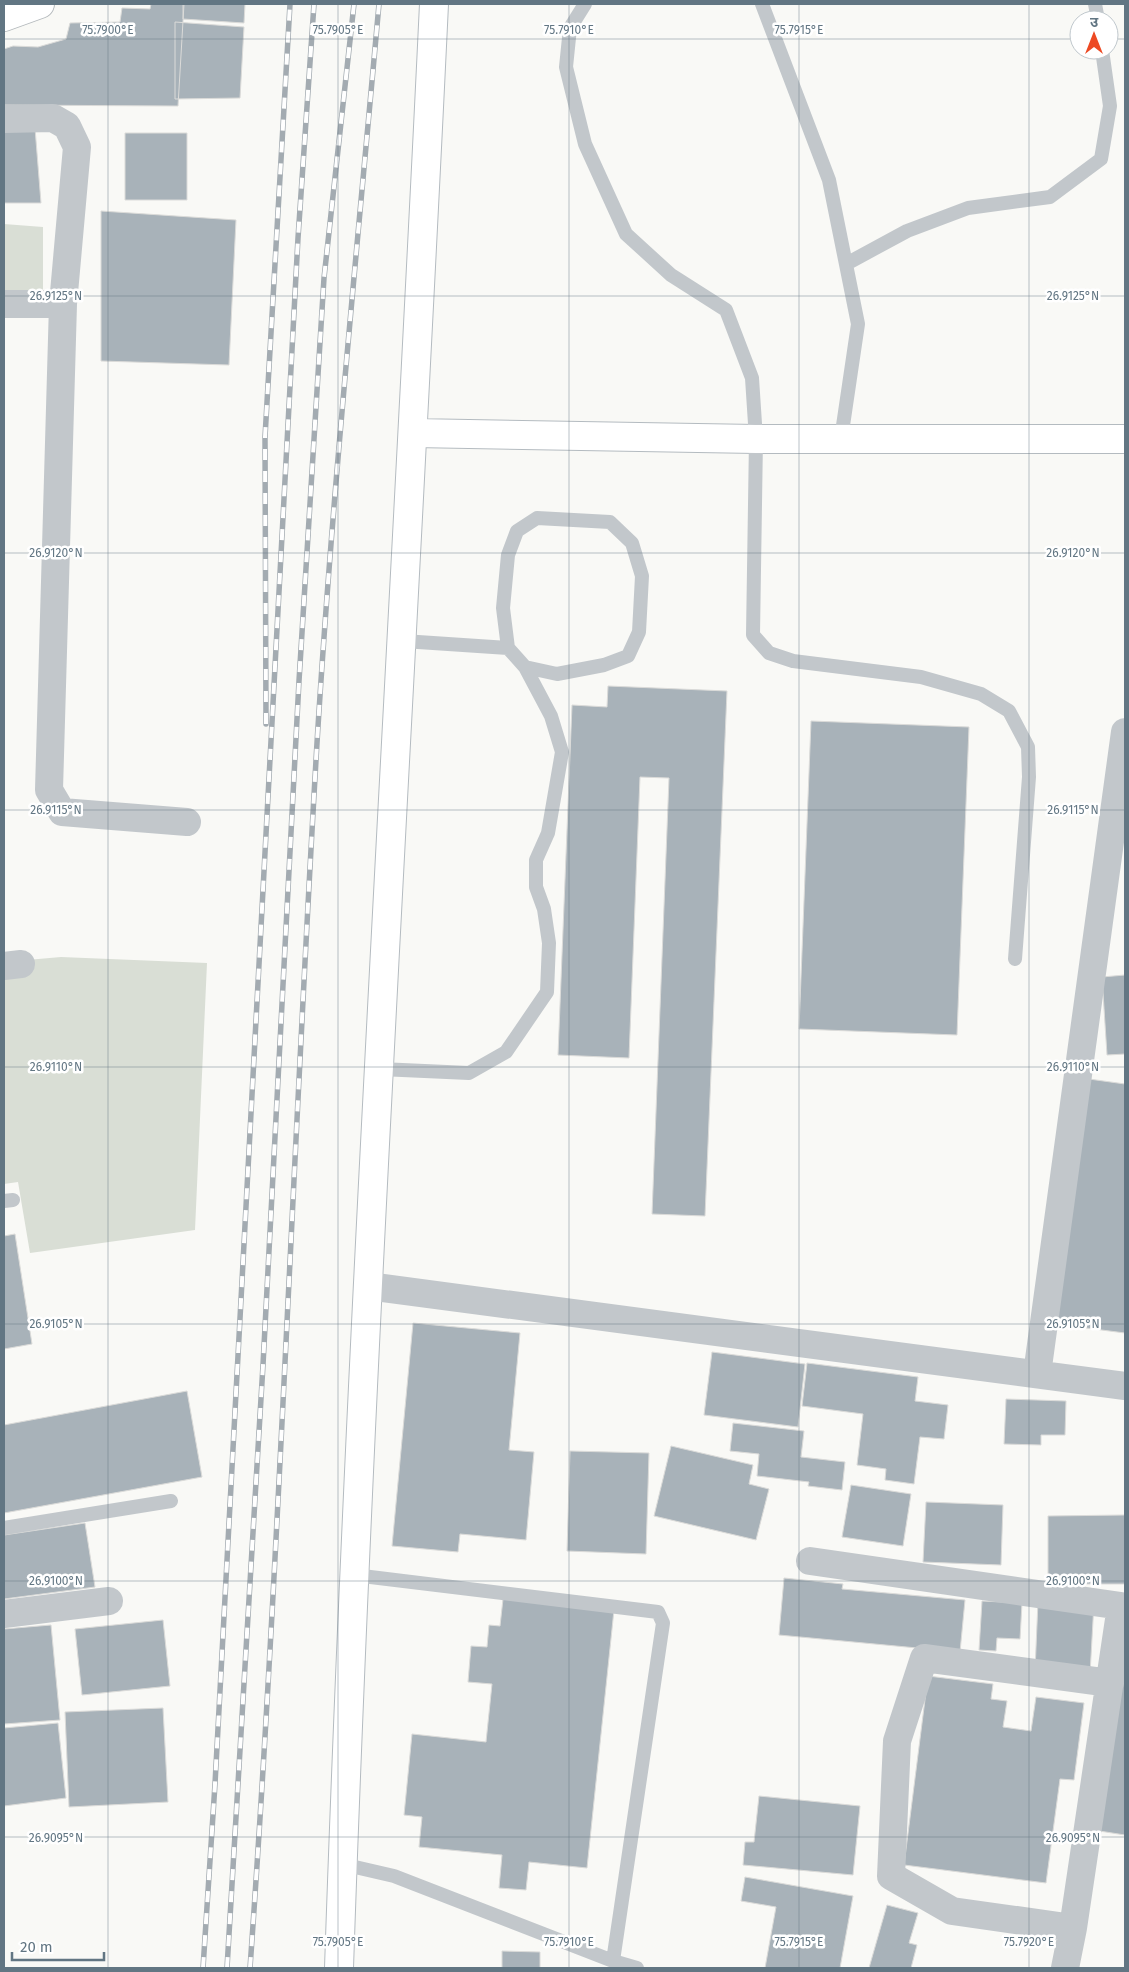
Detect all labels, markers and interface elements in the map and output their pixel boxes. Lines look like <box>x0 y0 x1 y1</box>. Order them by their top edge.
north arrow <box>1069 10 1119 60</box>
text: उ <box>1090 14 1099 31</box>
text: 75.7900°E <box>82 23 134 37</box>
text: 75.7905°E <box>313 23 363 37</box>
text: 75.7910°E <box>544 23 594 37</box>
text: 75.7915°E <box>775 23 824 37</box>
text: 26.9125°N <box>30 289 82 303</box>
text: 26.9125°N <box>1047 289 1099 303</box>
text: 26.9120°N <box>29 546 83 560</box>
text: 26.9120°N <box>1046 546 1100 560</box>
text: 26.9115°N <box>30 803 82 817</box>
text: 26.9115°N <box>1047 803 1099 817</box>
text: 26.9110°N <box>30 1060 82 1074</box>
text: 26.9110°N <box>1047 1060 1099 1074</box>
text: 26.9105°N <box>29 1317 83 1331</box>
text: 26.9105°N <box>1046 1317 1100 1331</box>
text: 26.9100°N <box>29 1574 83 1588</box>
text: 26.9100°N <box>1046 1574 1100 1588</box>
text: 26.9095°N <box>29 1831 83 1845</box>
text: 26.9095°N <box>1046 1831 1100 1845</box>
scale bar <box>12 1930 105 1962</box>
text: 75.7905°E <box>313 1935 363 1949</box>
text: 75.7910°E <box>544 1935 594 1949</box>
text: 75.7915°E <box>775 1935 824 1949</box>
text: 75.7920°E <box>1004 1935 1054 1949</box>
text: 20 m <box>20 1938 53 1956</box>

